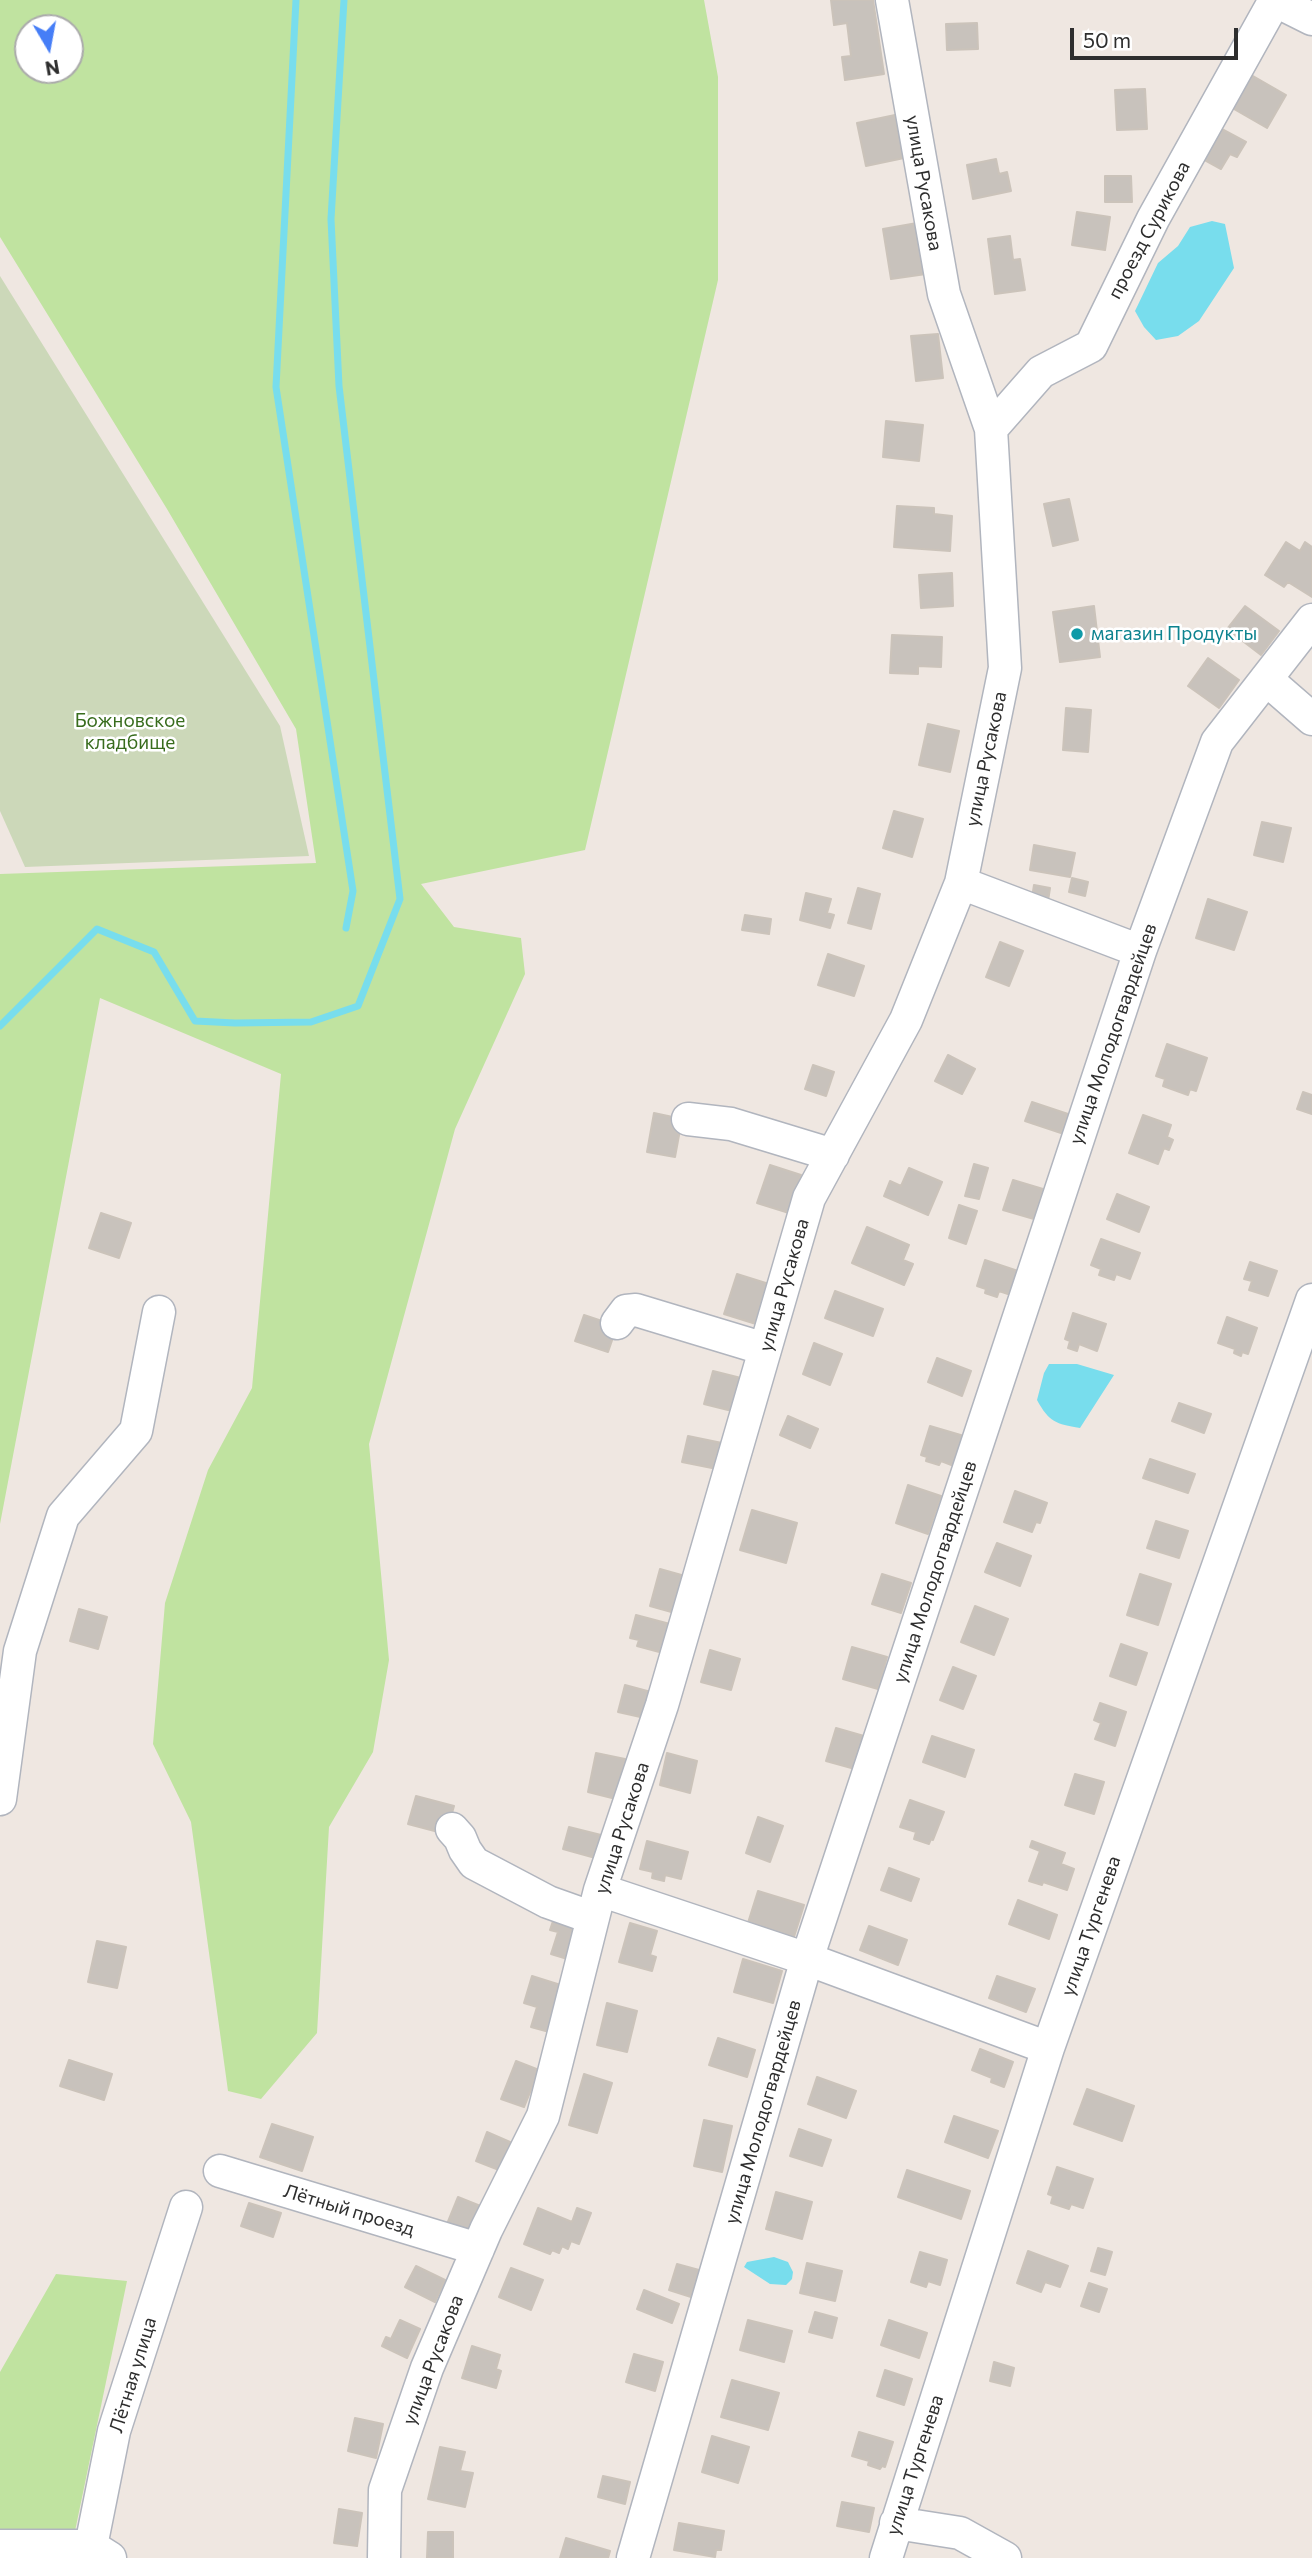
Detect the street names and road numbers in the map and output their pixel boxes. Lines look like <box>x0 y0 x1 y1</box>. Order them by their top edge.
street label: улица Русакова <box>901 113 947 253</box>
street label: проезд Сурикова <box>1103 157 1195 303</box>
street label: улица Русакова <box>961 689 1011 829</box>
street label: улица Молодогвардейцев <box>1064 921 1162 1147</box>
street label: улица Русакова <box>754 1216 814 1354</box>
street label: улица Молодогвардейцев <box>888 1458 982 1686</box>
street label: улица Русакова <box>590 1759 654 1897</box>
street label: улица Тургенева <box>1056 1853 1126 1999</box>
street label: улица Молодогвардейцев <box>720 1997 806 2227</box>
street label: Лётный проезд <box>281 2179 417 2241</box>
street label: улица Русакова <box>398 2292 468 2428</box>
street label: Лётная улица <box>105 2315 161 2435</box>
street label: улица Тургенева <box>882 2392 948 2538</box>

